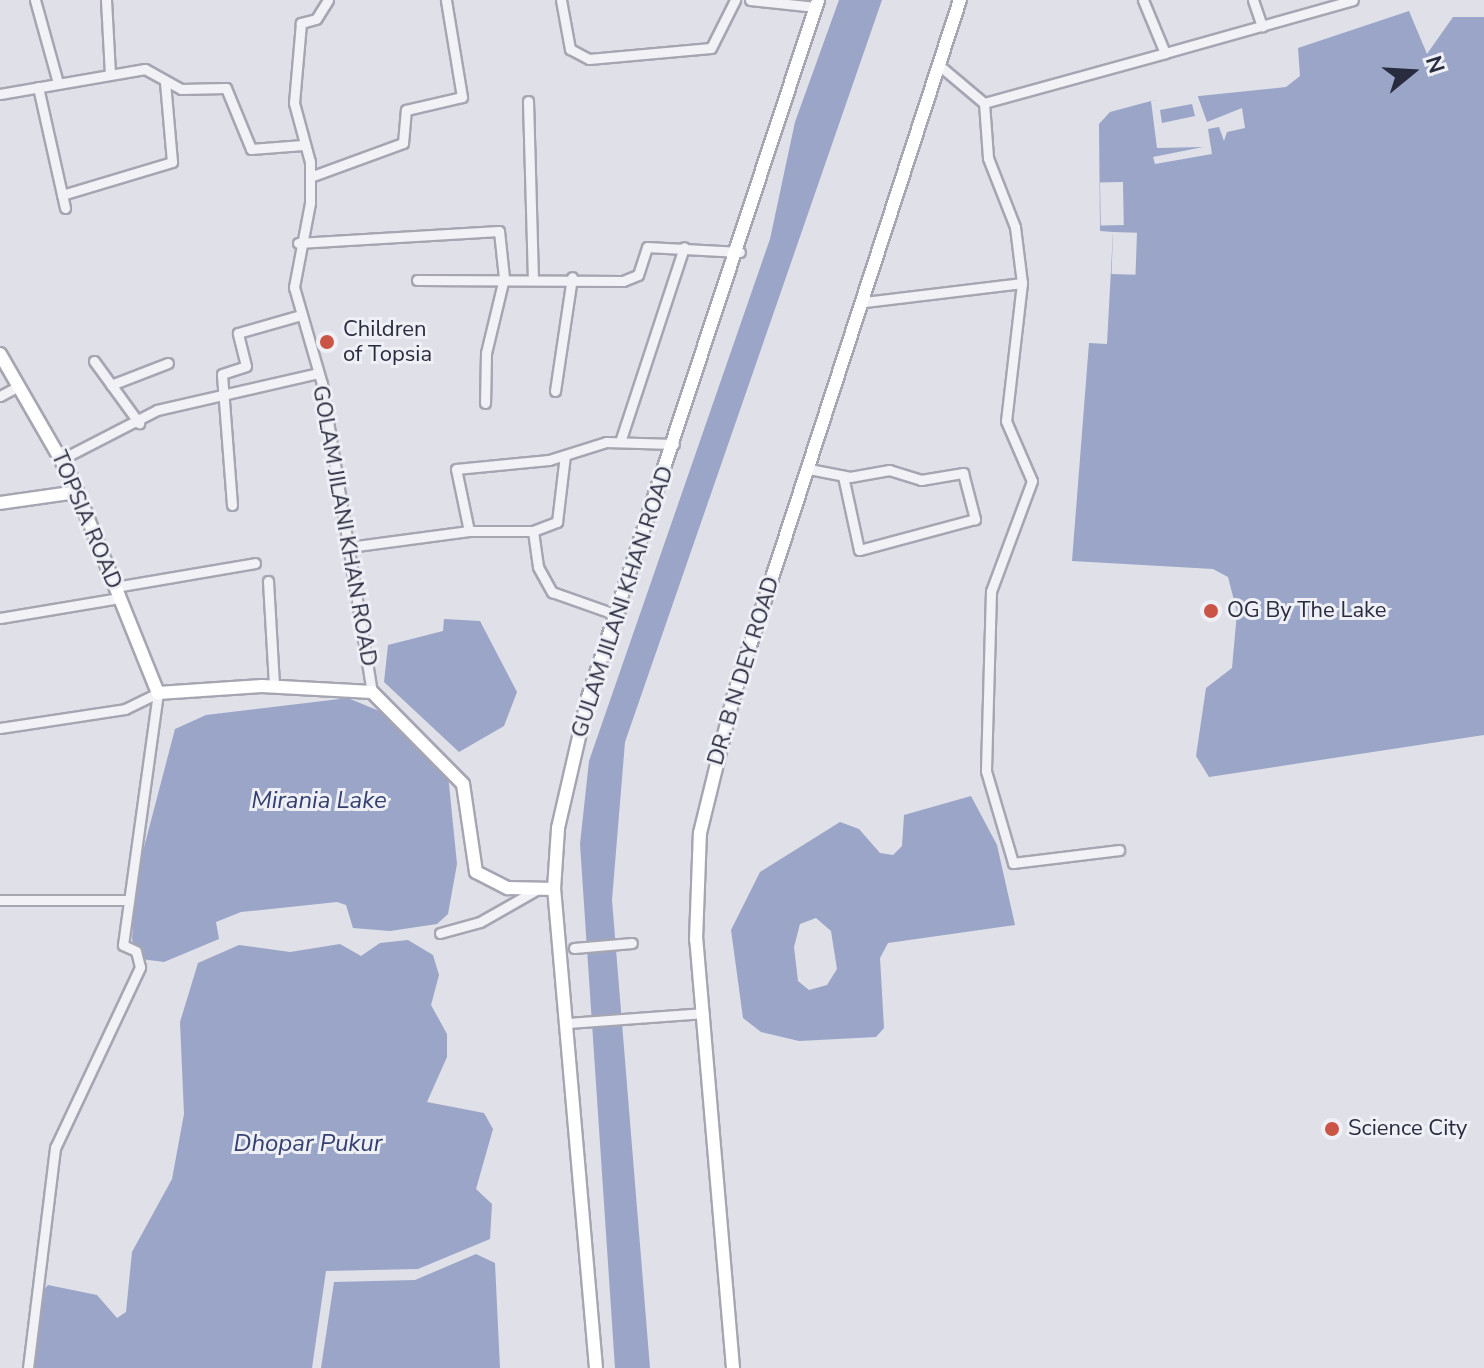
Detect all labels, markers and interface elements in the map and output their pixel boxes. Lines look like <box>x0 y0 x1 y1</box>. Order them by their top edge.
north arrow <box>1372 32 1452 112</box>
text: N <box>1418 52 1452 77</box>
place label: Children of Topsia <box>343 316 432 368</box>
marker: Children of Topsia <box>318 333 336 351</box>
street label: GOLAM JILANI KHAN ROAD <box>306 383 382 669</box>
street label: TOPSIA ROAD <box>45 447 127 593</box>
street label: GULAM JILANI KHAN ROAD <box>567 463 679 741</box>
street label: DR. B N DEY ROAD <box>703 574 785 768</box>
place label: OG By The Lake <box>1227 598 1386 624</box>
marker: OG By The Lake <box>1202 602 1220 620</box>
water label: Mirania Lake <box>251 787 387 815</box>
place label: Science City <box>1348 1116 1467 1142</box>
marker: Science City <box>1323 1120 1341 1138</box>
water label: Dhopar Pukur <box>234 1130 382 1158</box>

